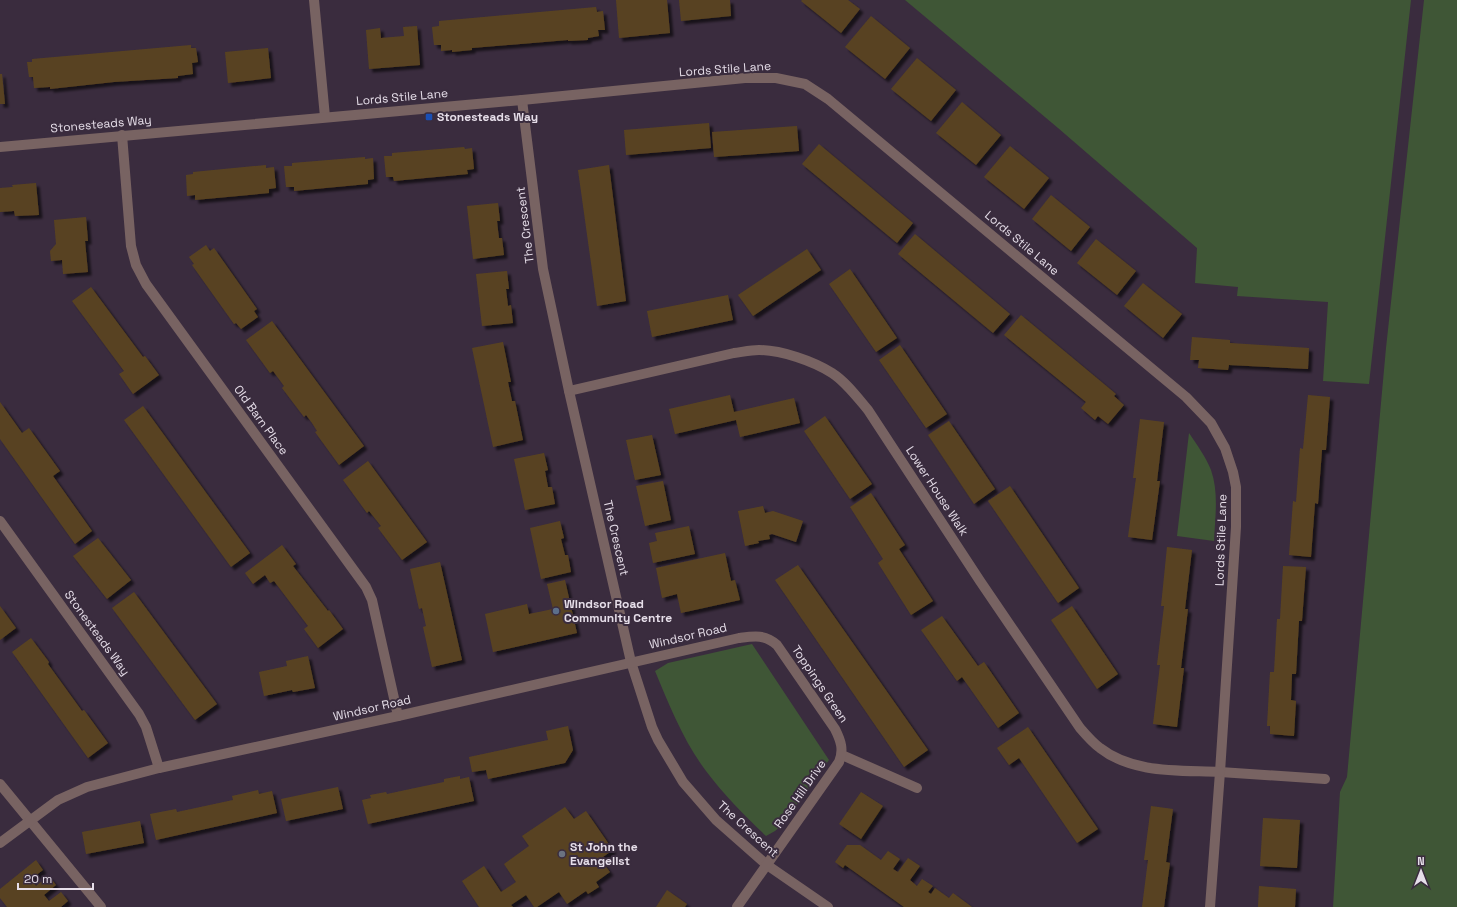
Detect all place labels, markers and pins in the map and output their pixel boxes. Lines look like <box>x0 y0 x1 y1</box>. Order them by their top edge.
place label: Stonesteads Way <box>437 109 538 125</box>
marker: Stonesteads Way <box>424 112 434 122</box>
place label: Windsor Road Community Centre <box>564 596 672 626</box>
marker: Windsor Road Community Centre <box>551 606 561 616</box>
place label: St John the Evangelist <box>570 839 638 869</box>
marker: St John the Evangelist <box>557 849 567 859</box>

